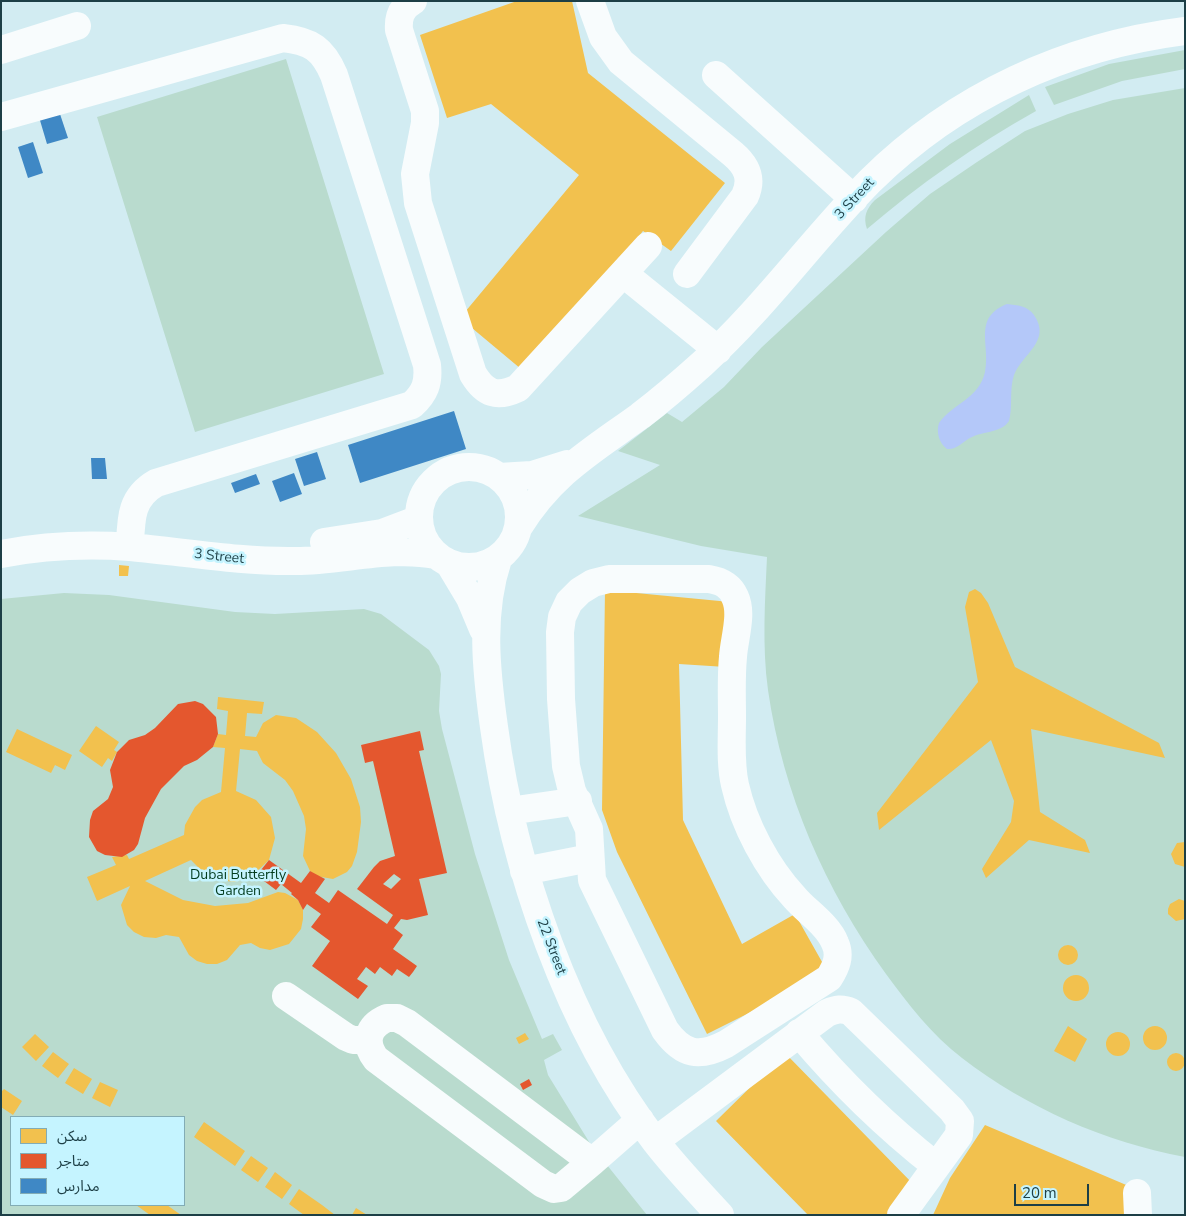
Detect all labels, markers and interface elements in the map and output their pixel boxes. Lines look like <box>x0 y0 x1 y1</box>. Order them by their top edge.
street label: 3 Street <box>832 175 878 223</box>
street label: 3 Street <box>193 546 245 568</box>
park label: Dubai Butterfly Garden <box>190 868 286 900</box>
street label: 22 Street <box>533 917 569 977</box>
legend <box>10 1116 185 1206</box>
text: سكن <box>57 1126 87 1146</box>
text: متاجر <box>57 1151 90 1171</box>
scale bar <box>1016 1174 1091 1206</box>
text: مدارس <box>57 1176 100 1196</box>
text: 20 m <box>1022 1183 1057 1203</box>

